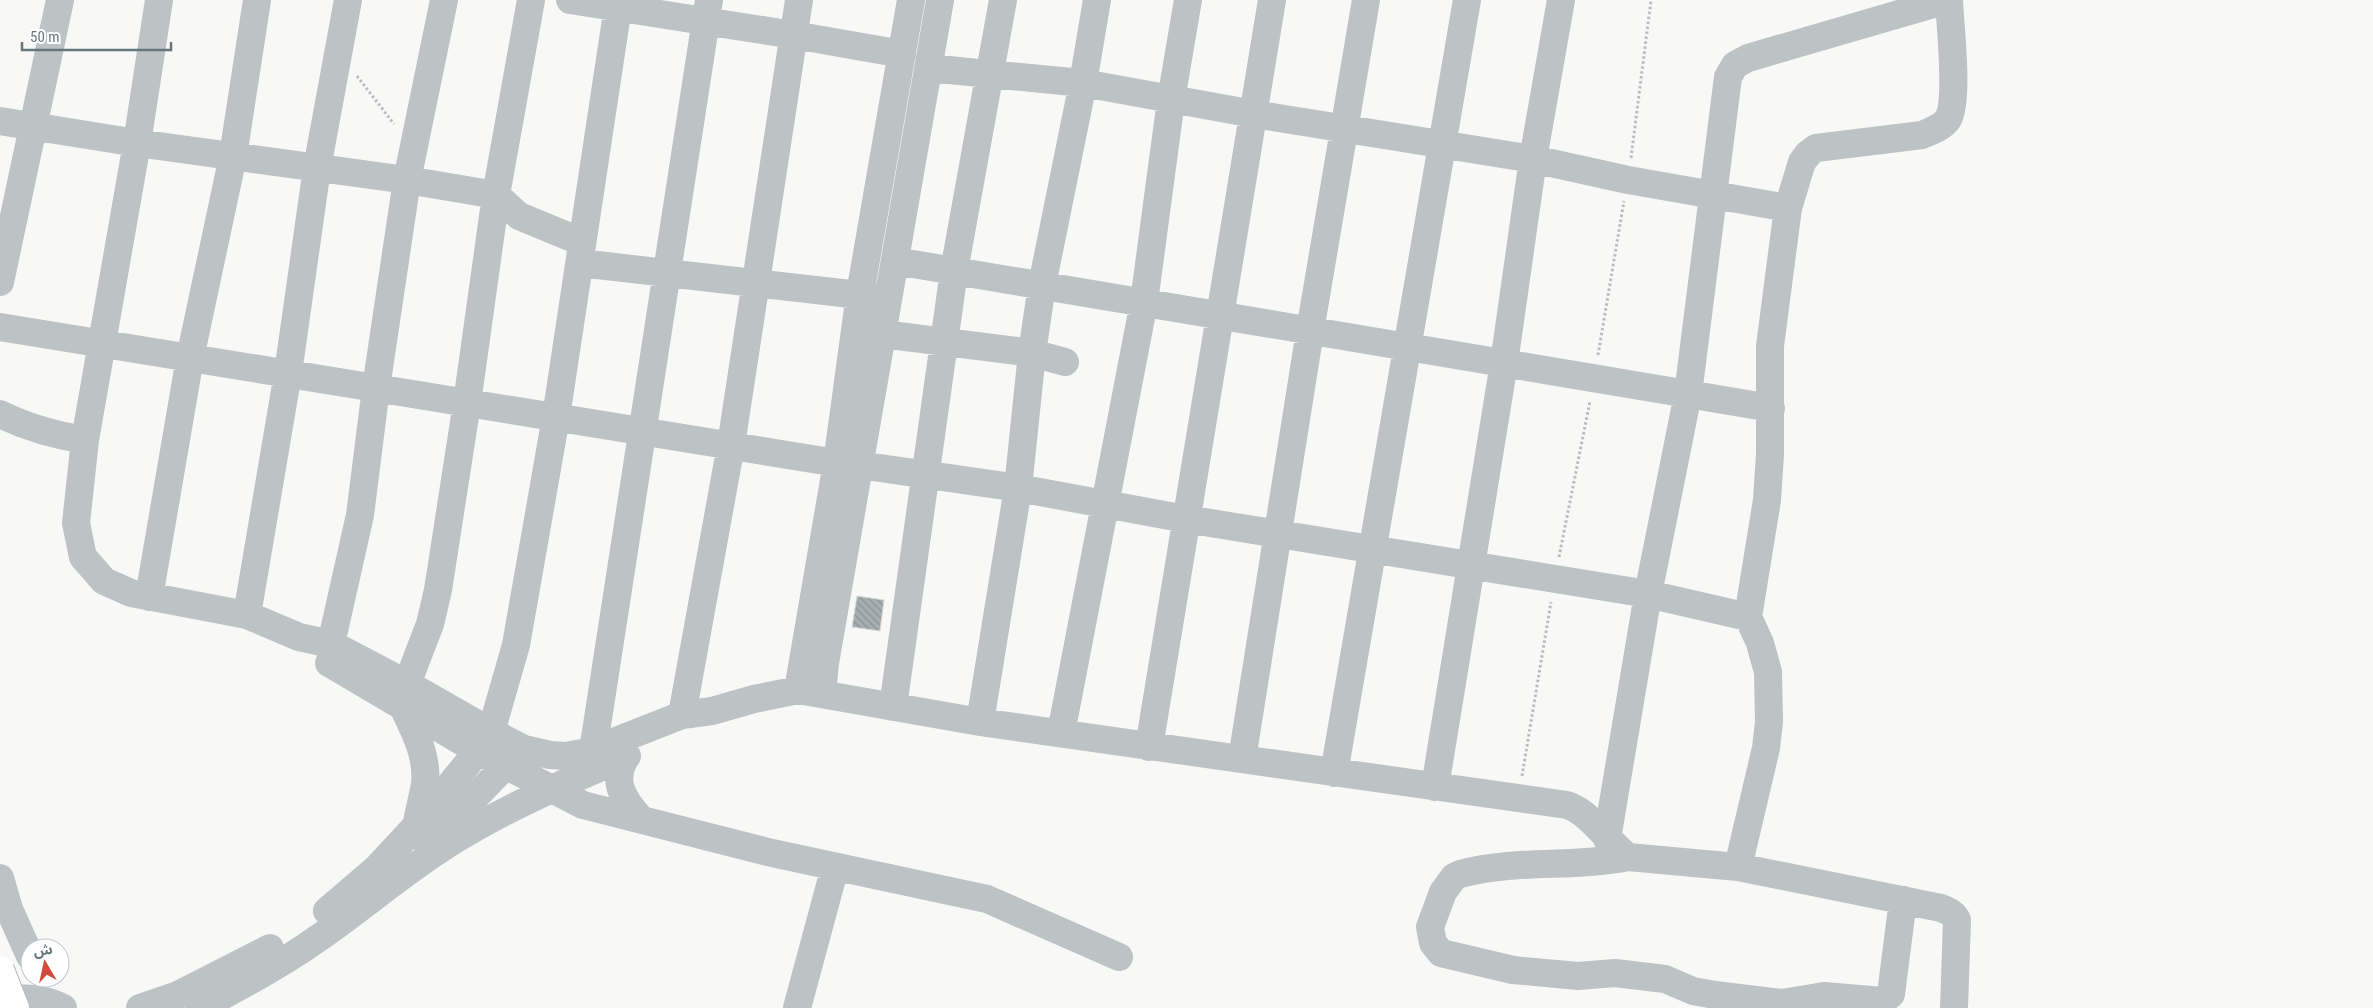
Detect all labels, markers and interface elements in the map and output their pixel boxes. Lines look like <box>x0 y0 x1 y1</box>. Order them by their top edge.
scale bar <box>22 20 171 52</box>
text: 50 m <box>30 28 60 46</box>
north arrow <box>20 938 70 988</box>
text: ش <box>32 941 54 960</box>

